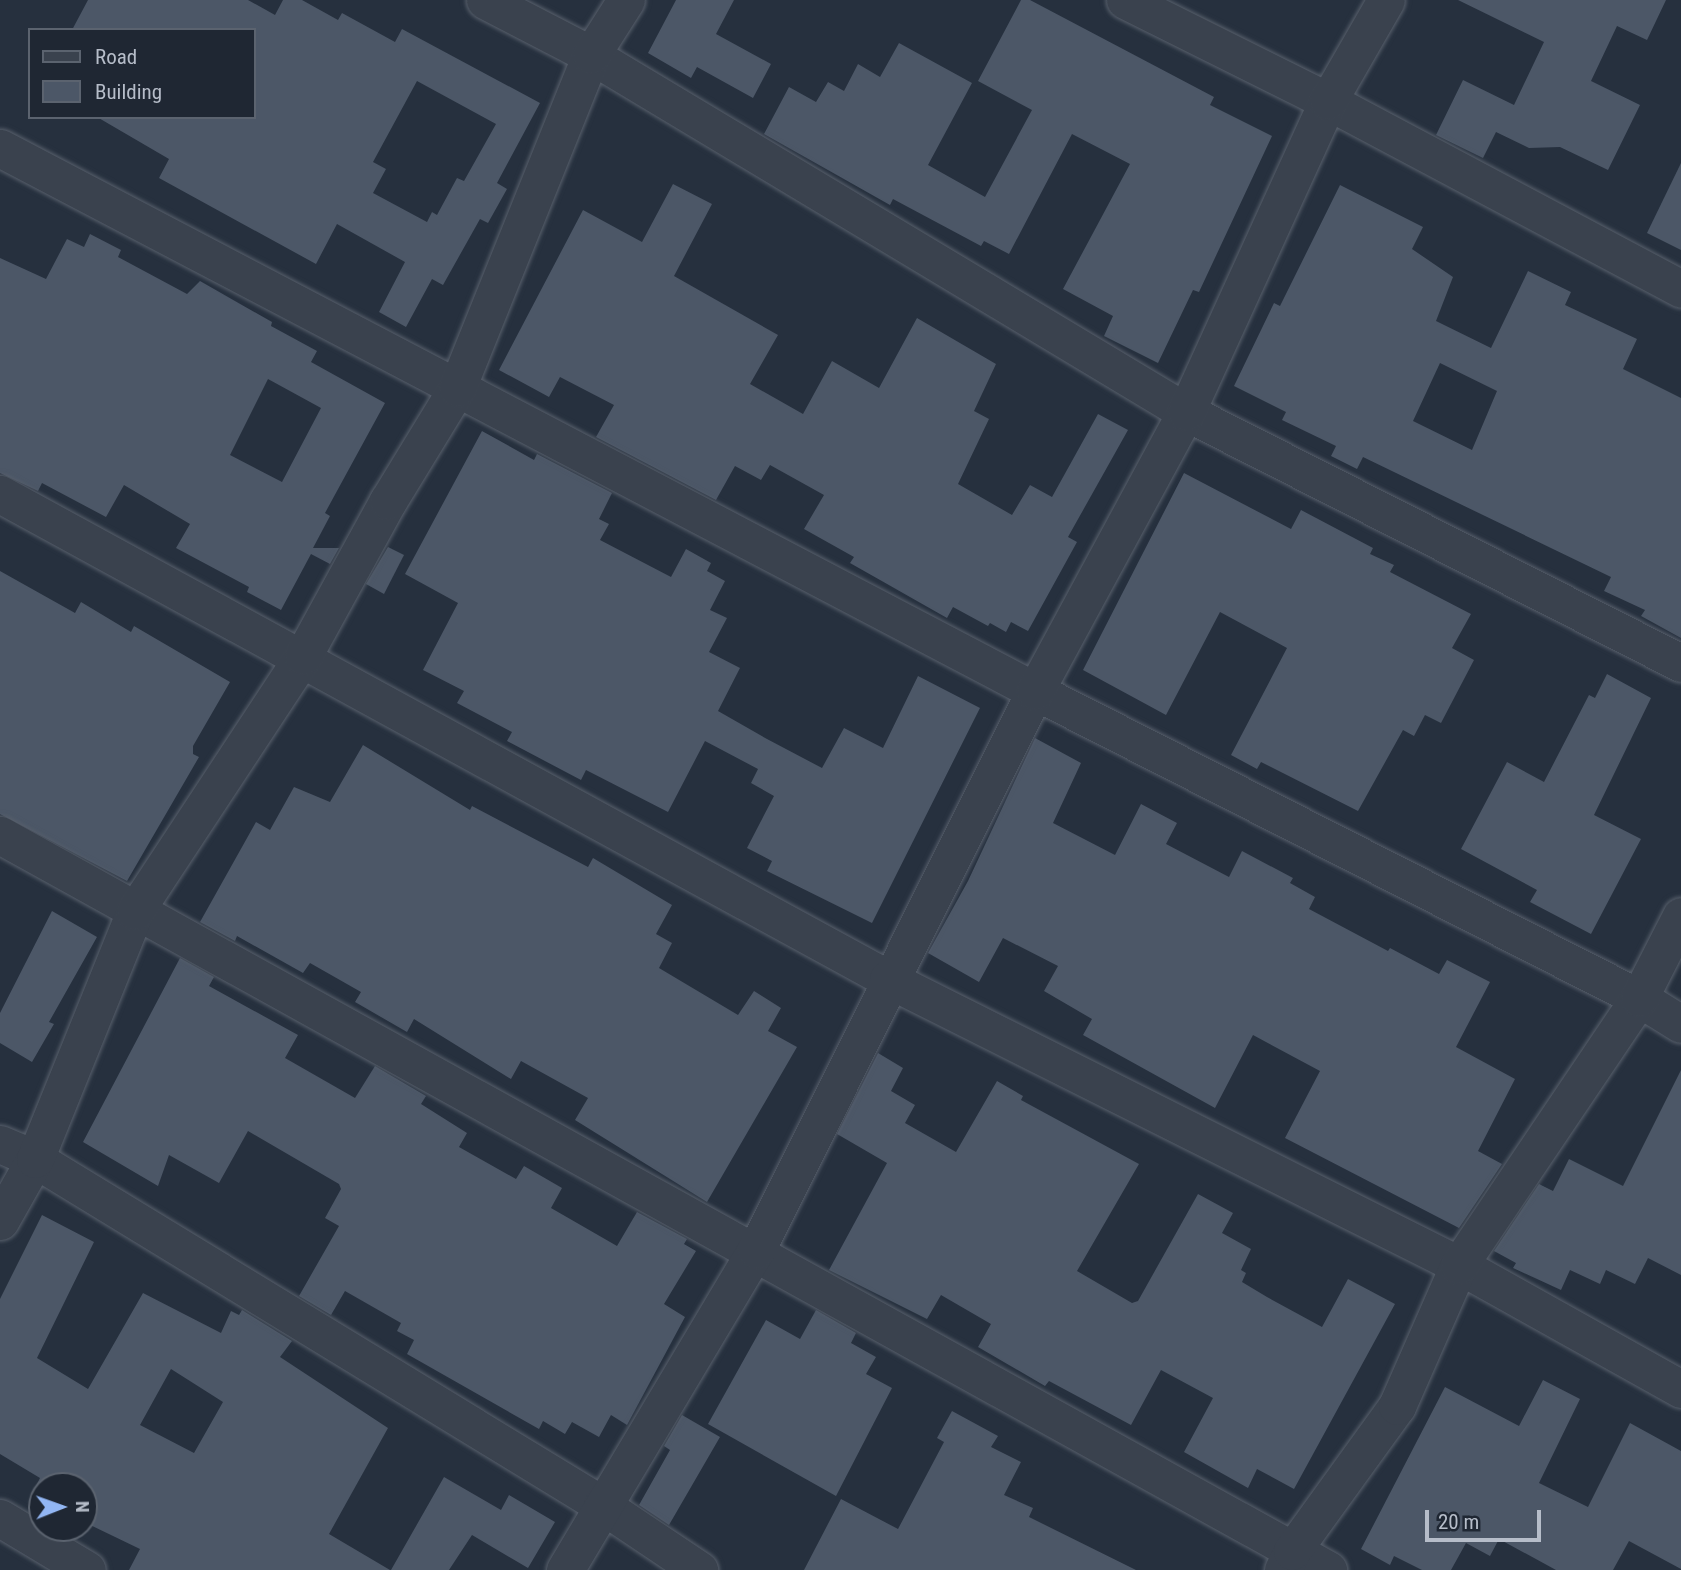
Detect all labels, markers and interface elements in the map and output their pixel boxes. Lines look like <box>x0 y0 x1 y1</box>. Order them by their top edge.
legend <box>28 28 256 119</box>
text: Road <box>95 45 137 69</box>
text: Building <box>95 80 162 104</box>
north arrow <box>28 1472 98 1542</box>
scale bar <box>1429 1496 1544 1540</box>
text: N <box>71 1501 94 1513</box>
text: 20 m <box>1438 1510 1479 1534</box>

